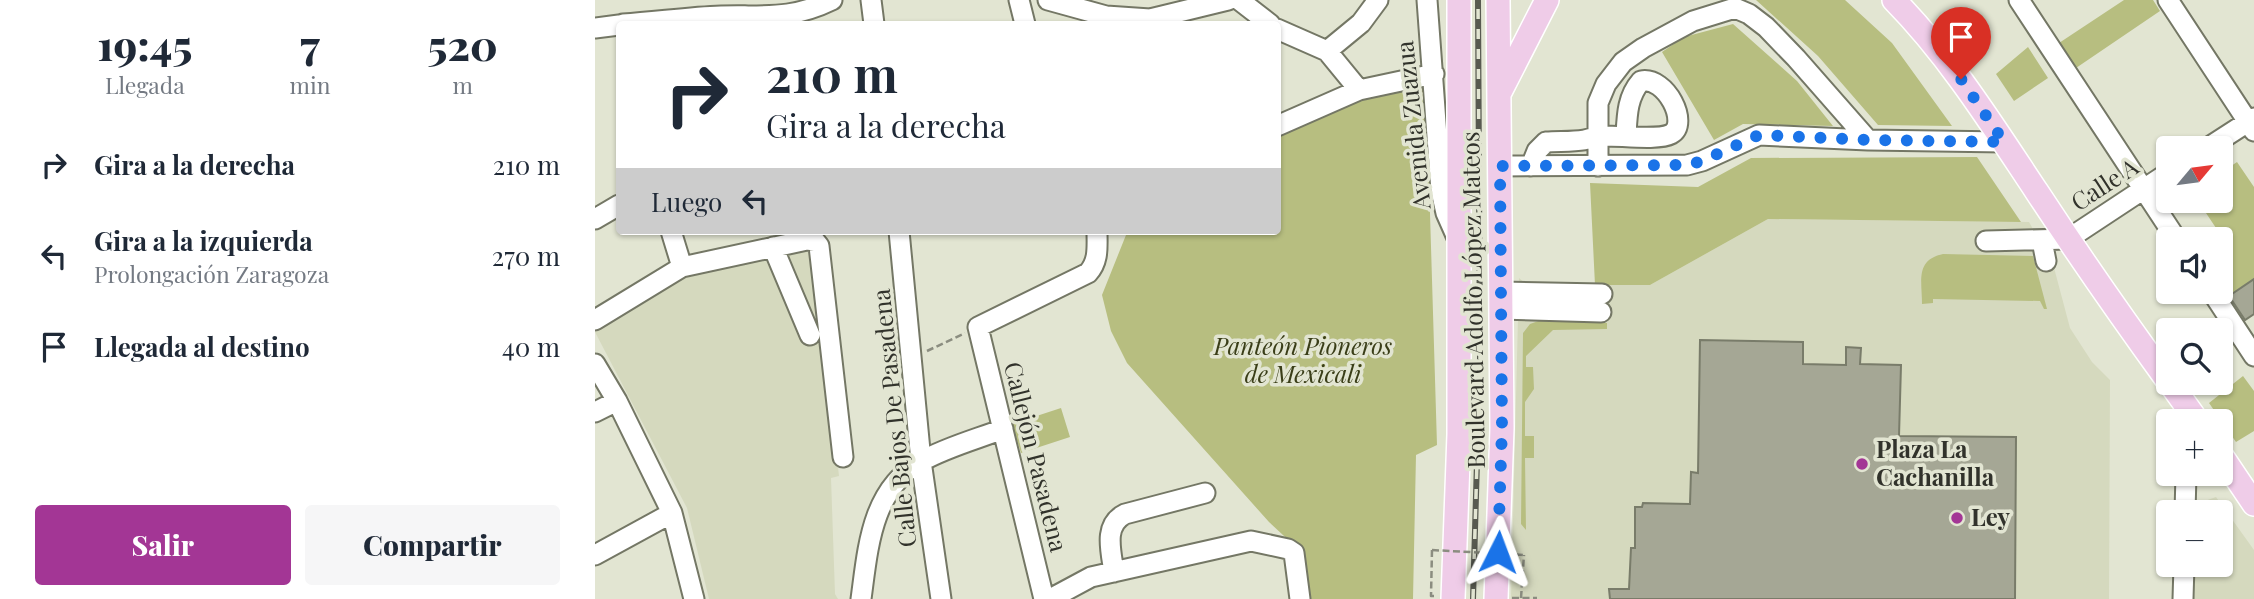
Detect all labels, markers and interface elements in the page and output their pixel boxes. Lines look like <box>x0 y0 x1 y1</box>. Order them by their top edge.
pin <box>1931 7 1991 79</box>
text: 19:45 <box>97 16 192 72</box>
text: 7 <box>300 16 320 72</box>
text: 520 <box>428 16 498 72</box>
icon: arrive <box>1942 18 1980 56</box>
street label: Avenida Zuazua <box>1387 39 1437 212</box>
text: 210 m <box>766 40 898 105</box>
icon: right <box>651 49 742 140</box>
text: Llegada <box>105 69 185 100</box>
text: min <box>290 69 330 100</box>
text: m <box>452 69 473 100</box>
text: Gira a la derecha <box>766 103 1006 146</box>
street label: Boulevard Adolfo López Mateos <box>1453 131 1491 469</box>
north arrow <box>2156 136 2233 214</box>
map controls <box>2156 136 2233 577</box>
icon: right <box>35 146 73 184</box>
text: Gira a la derecha <box>94 147 295 182</box>
text: 210 m <box>493 147 560 182</box>
street label: Calle A <box>2064 149 2145 217</box>
icon: left <box>736 182 774 220</box>
text: Luego <box>651 184 722 219</box>
text: Gira a la izquierda <box>94 223 313 258</box>
button: sound <box>2156 227 2233 304</box>
icon: left <box>35 237 73 275</box>
text: 270 m <box>492 238 560 273</box>
text: Prolongación Zaragoza <box>94 258 329 289</box>
street label: Calle Bajos De Pasadena <box>864 287 922 549</box>
button: search <box>2156 318 2233 395</box>
icon: arrive <box>35 328 73 366</box>
text: Llegada al destino <box>94 329 310 364</box>
text: 40 m <box>502 329 560 364</box>
park label: Panteón Pioneros de Mexicali <box>1213 329 1392 389</box>
street label: Callejón Pasadena <box>998 358 1076 555</box>
button: + <box>2156 409 2233 486</box>
place label: Plaza La Cachanilla <box>1876 432 1995 492</box>
marker: Plaza La Cachanilla <box>1854 456 1870 472</box>
place label: Ley <box>1971 500 2010 532</box>
button: − <box>2156 500 2233 577</box>
button: Salir <box>35 505 291 585</box>
button: Compartir <box>305 505 560 585</box>
marker: Ley <box>1949 510 1965 526</box>
position arrow <box>1461 515 1535 589</box>

